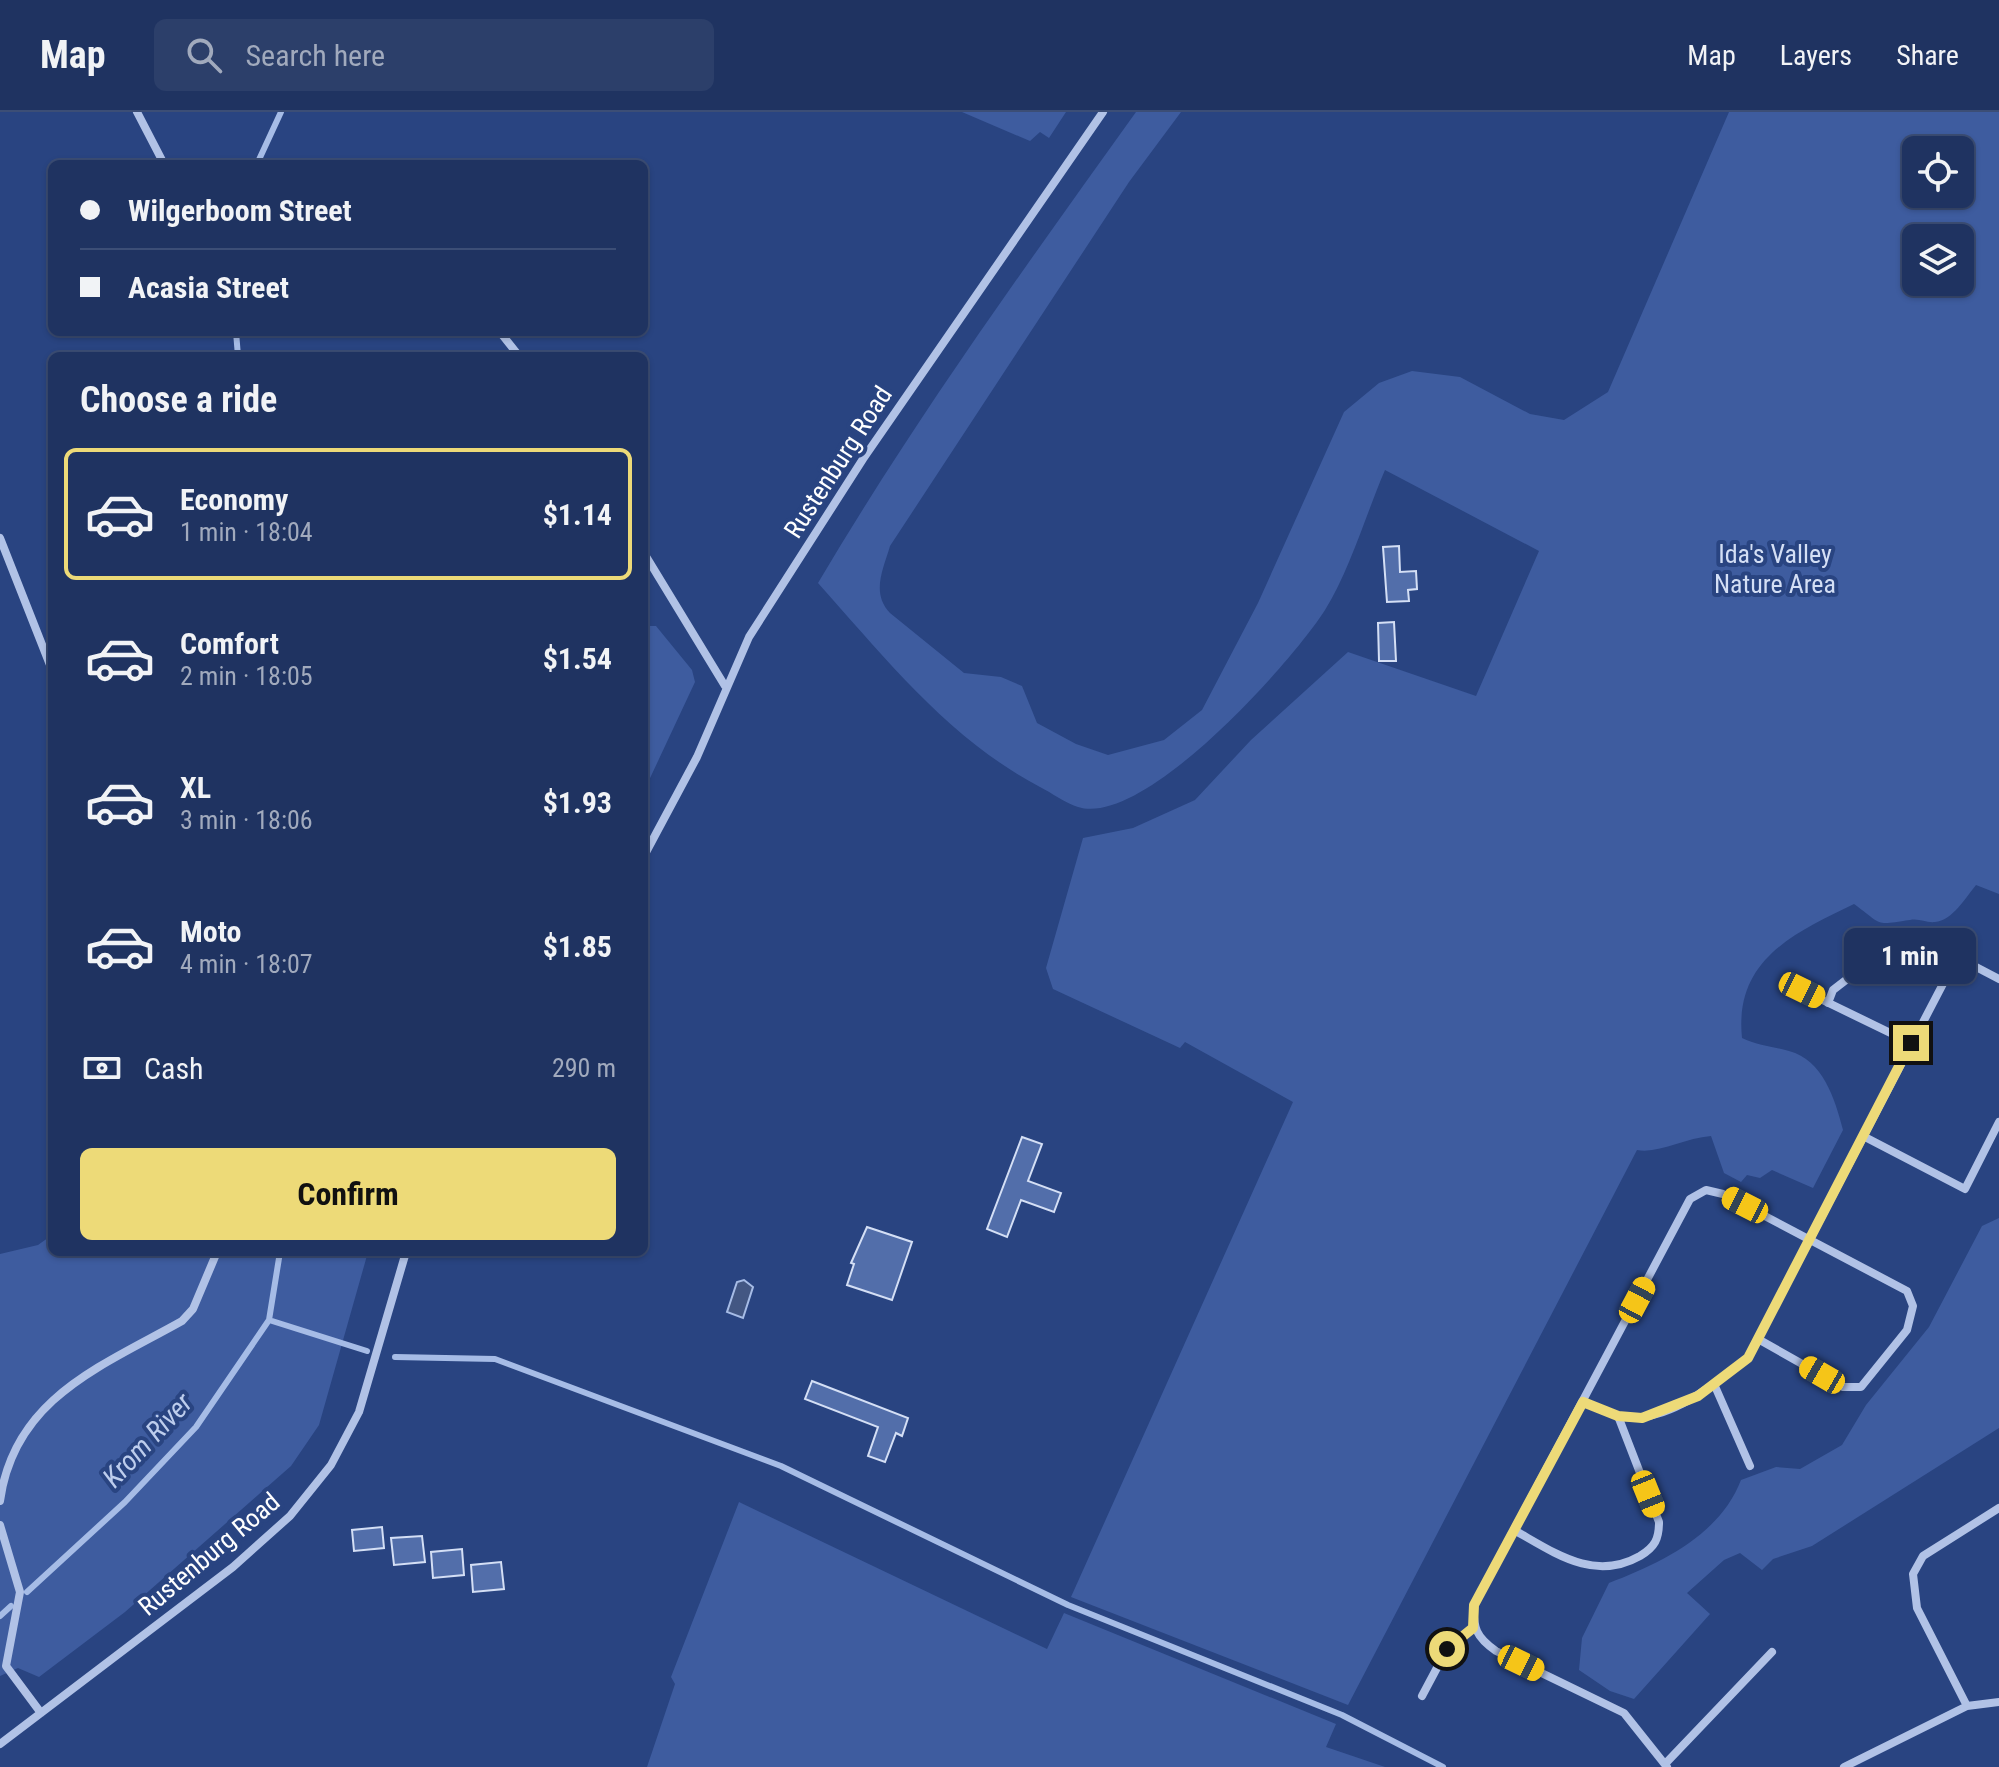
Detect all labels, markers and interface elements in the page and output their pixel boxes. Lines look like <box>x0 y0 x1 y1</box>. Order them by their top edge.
search box <box>154 19 714 91</box>
text: Map <box>40 33 106 77</box>
icon: search <box>182 33 226 77</box>
text: Search here <box>246 38 385 73</box>
text: Map <box>1687 39 1736 72</box>
text: Layers <box>1780 39 1852 72</box>
text: Share <box>1896 39 1959 72</box>
map controls <box>1902 136 1974 296</box>
button: locate <box>1902 136 1974 208</box>
text: Wilgerboom Street <box>128 193 352 228</box>
button: layers <box>1902 224 1974 296</box>
text: Acasia Street <box>128 270 289 305</box>
text: Choose a ride <box>80 379 277 421</box>
street label: Rustenburg Road <box>778 381 898 543</box>
icon: car <box>84 478 156 550</box>
text: Economy <box>180 482 288 517</box>
text: $1.14 <box>543 497 612 532</box>
text: 1 min · 18:04 <box>180 517 313 547</box>
park label: Ida's Valley Nature Area <box>1714 539 1836 599</box>
icon: car <box>84 622 156 694</box>
text: Comfort <box>180 626 279 661</box>
text: $1.54 <box>543 641 612 676</box>
text: 2 min · 18:05 <box>180 661 313 691</box>
icon: car <box>84 766 156 838</box>
text: XL <box>180 770 211 805</box>
text: $1.93 <box>543 785 612 820</box>
text: 3 min · 18:06 <box>180 805 313 835</box>
icon: car <box>84 910 156 982</box>
text: Moto <box>180 914 241 949</box>
callout: 1 min <box>1845 927 1977 983</box>
text: $1.85 <box>543 929 612 964</box>
text: 1 min <box>1881 941 1939 971</box>
text: 4 min · 18:07 <box>180 949 313 979</box>
car <box>1775 969 1829 1011</box>
route end <box>1893 1025 1929 1061</box>
icon: cash <box>80 1046 124 1090</box>
text: Cash <box>144 1051 204 1086</box>
text: 290 m <box>552 1053 616 1083</box>
button: Confirm <box>80 1148 616 1240</box>
car <box>1718 1183 1772 1227</box>
car <box>1615 1273 1659 1327</box>
car <box>1795 1353 1849 1397</box>
water label: Krom River <box>96 1386 200 1494</box>
car <box>1628 1467 1668 1521</box>
street label: Rustenburg Road <box>132 1486 286 1622</box>
route start <box>1429 1631 1465 1667</box>
car <box>1494 1642 1548 1684</box>

